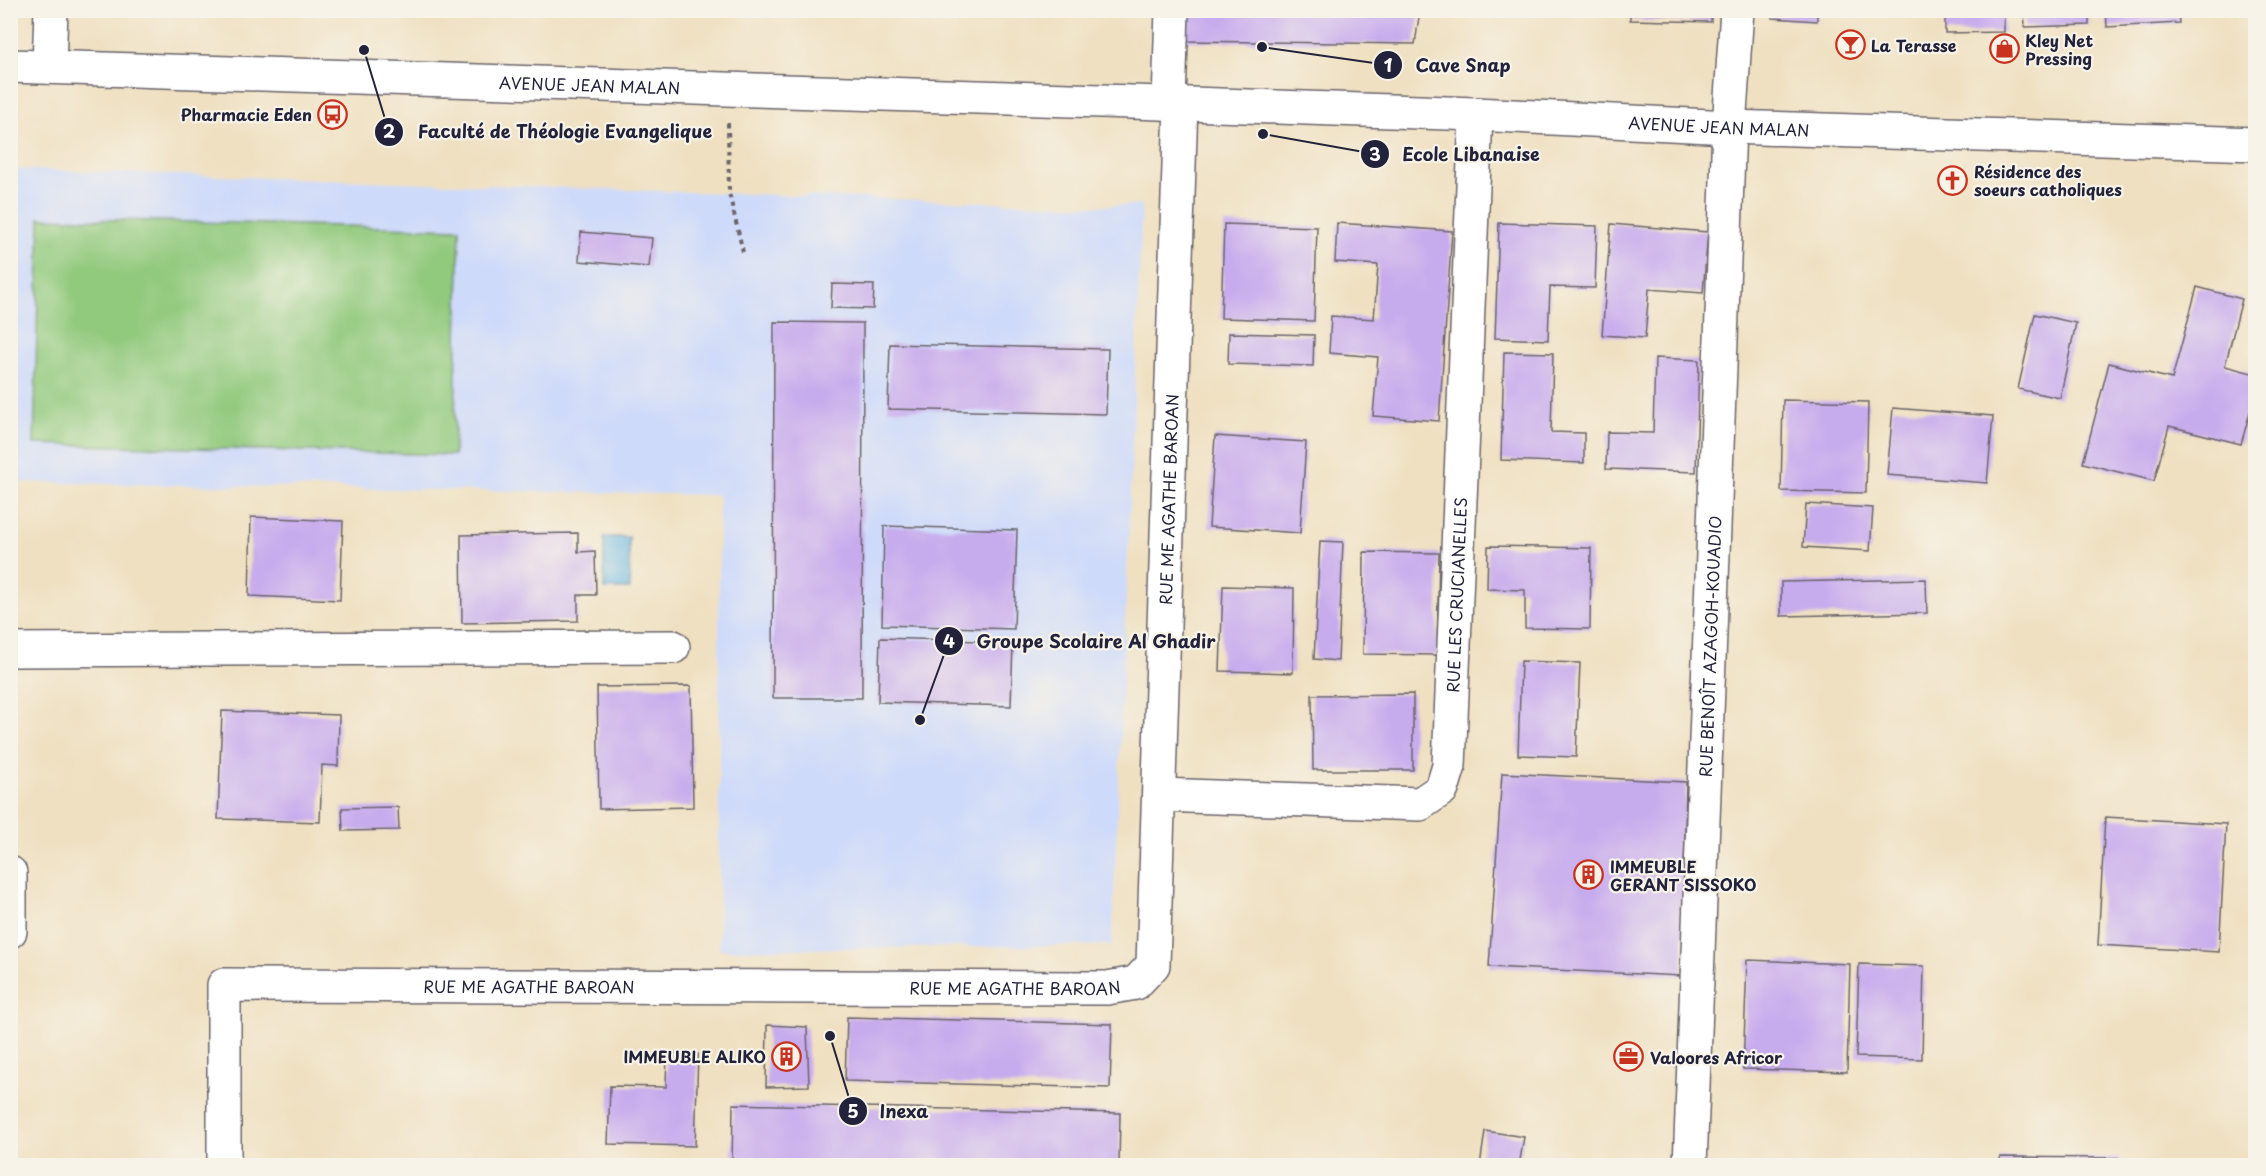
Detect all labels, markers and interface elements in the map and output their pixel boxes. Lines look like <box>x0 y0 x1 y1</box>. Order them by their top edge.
place label: Kley Net Pressing <box>2025 28 2093 70</box>
bar icon: La Terasse <box>1834 29 1866 61</box>
place label: La Terasse <box>1871 33 1957 57</box>
shop icon: Kley Net Pressing <box>1988 33 2020 65</box>
callout: Cave Snap <box>1373 47 1522 83</box>
text: 1 <box>1384 51 1393 78</box>
text: Cave Snap <box>1415 51 1511 78</box>
street label: AVENUE JEAN MALAN <box>499 70 681 100</box>
bus stop icon: Pharmacie Eden <box>317 98 349 130</box>
place label: Pharmacie Eden <box>181 102 312 126</box>
street label: AVENUE JEAN MALAN <box>1628 110 1810 142</box>
callout: Faculté de Théologie Evangelique <box>374 114 726 150</box>
text: 2 <box>383 117 396 144</box>
text: Faculté de Théologie Evangelique <box>418 117 713 144</box>
callout: Ecole Libanaise <box>1360 136 1553 172</box>
text: 3 <box>1369 140 1381 167</box>
text: Ecole Libanaise <box>1402 140 1540 167</box>
place label: Résidence des soeurs catholiques <box>1974 159 2122 201</box>
church icon: Résidence des soeurs catholiques <box>1937 164 1969 196</box>
street label: RUE ME AGATHE BAROAN <box>1153 393 1184 605</box>
street label: RUE LES CRUCIANELLES <box>1440 497 1472 693</box>
street label: RUE BENOÎT AZAGOH-KOUADIO <box>1693 515 1726 778</box>
callout: Groupe Scolaire Al Ghadir <box>934 623 1228 659</box>
text: 4 <box>943 627 955 654</box>
text: Groupe Scolaire Al Ghadir <box>977 627 1216 654</box>
place label: IMMEUBLE GERANT SISSOKO <box>1610 854 1757 896</box>
building icon: IMMEUBLE GERANT SISSOKO <box>1573 859 1605 891</box>
street label: RUE ME AGATHE BAROAN <box>423 974 635 998</box>
street label: RUE ME AGATHE BAROAN <box>909 974 1122 1000</box>
building icon: IMMEUBLE ALIKO <box>771 1040 803 1072</box>
office icon: Valoores Africor <box>1613 1041 1645 1073</box>
place label: IMMEUBLE ALIKO <box>623 1044 766 1068</box>
place label: Valoores Africor <box>1650 1045 1783 1069</box>
callout: Inexa <box>838 1093 941 1129</box>
text: 5 <box>847 1097 859 1124</box>
text: Inexa <box>880 1097 928 1124</box>

